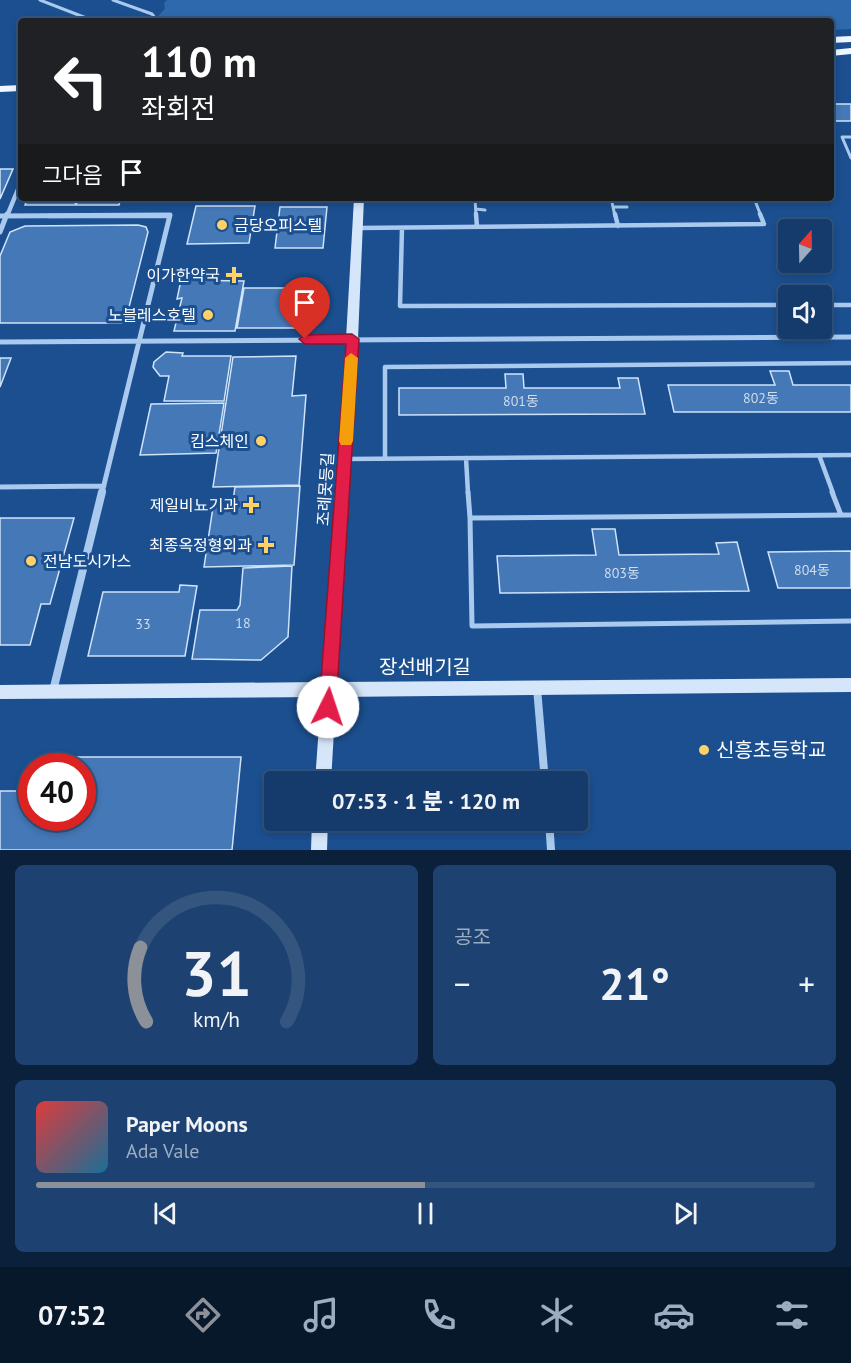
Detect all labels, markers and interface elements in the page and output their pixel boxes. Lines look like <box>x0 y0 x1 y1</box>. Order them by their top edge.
text: 110 m <box>141 34 257 89</box>
icon: left <box>42 42 120 120</box>
text: 좌회전 <box>141 91 216 125</box>
icon: arrive <box>115 156 148 189</box>
text: 그다음 <box>42 161 103 189</box>
place label: 금당오피스텔 <box>234 215 322 235</box>
marker: 금당오피스텔 <box>215 218 229 232</box>
north arrow <box>778 219 832 273</box>
map controls <box>778 219 832 339</box>
place label: 이가한약국 <box>146 265 220 285</box>
marker: 이가한약국 <box>225 266 243 284</box>
pin <box>279 277 330 339</box>
button: sound <box>778 285 832 339</box>
icon: arrive <box>288 286 321 319</box>
place label: 노블레스호텔 <box>108 305 196 325</box>
marker: 노블레스호텔 <box>201 308 215 322</box>
house number: 802동 <box>743 389 779 407</box>
house number: 801동 <box>503 392 539 410</box>
place label: 킴스체인 <box>190 431 249 451</box>
marker: 킴스체인 <box>254 434 268 448</box>
street label: 조례못등길 <box>312 452 338 526</box>
place label: 제일비뇨기과 <box>150 495 238 515</box>
marker: 제일비뇨기과 <box>242 496 260 514</box>
place label: 최종옥정형외과 <box>149 535 252 555</box>
marker: 최종옥정형외과 <box>257 536 275 554</box>
place label: 전남도시가스 <box>43 551 131 571</box>
marker: 전남도시가스 <box>24 554 38 568</box>
house number: 804동 <box>794 561 830 579</box>
house number: 803동 <box>604 564 640 582</box>
house number: 18 <box>235 614 251 632</box>
house number: 33 <box>135 615 151 633</box>
street label: 장선배기길 <box>379 654 471 680</box>
position arrow <box>296 675 360 739</box>
place label: 신흥초등학교 <box>716 737 826 763</box>
marker: 신흥초등학교 <box>697 743 711 757</box>
speed limit sign: 40 <box>18 753 96 831</box>
text: 07:53 · 1 분 · 120 m <box>332 787 520 815</box>
text: 공조 <box>454 924 491 950</box>
text: 31 <box>181 932 252 1013</box>
text: 21° <box>599 954 670 1012</box>
text: − <box>454 962 471 1005</box>
text: + <box>798 962 815 1005</box>
text: km/h <box>193 1005 240 1033</box>
text: Paper Moons <box>126 1110 248 1138</box>
text: Ada Vale <box>126 1138 199 1164</box>
icon: previous <box>149 1197 182 1230</box>
icon: pause <box>409 1197 442 1230</box>
icon: next <box>669 1197 702 1230</box>
icon: directions <box>182 1294 224 1336</box>
icon: music <box>300 1294 342 1336</box>
icon: phone <box>418 1294 460 1336</box>
icon: climate <box>536 1294 578 1336</box>
icon: car <box>653 1294 695 1336</box>
icon: filters <box>771 1294 813 1336</box>
text: 07:52 <box>38 1298 106 1332</box>

